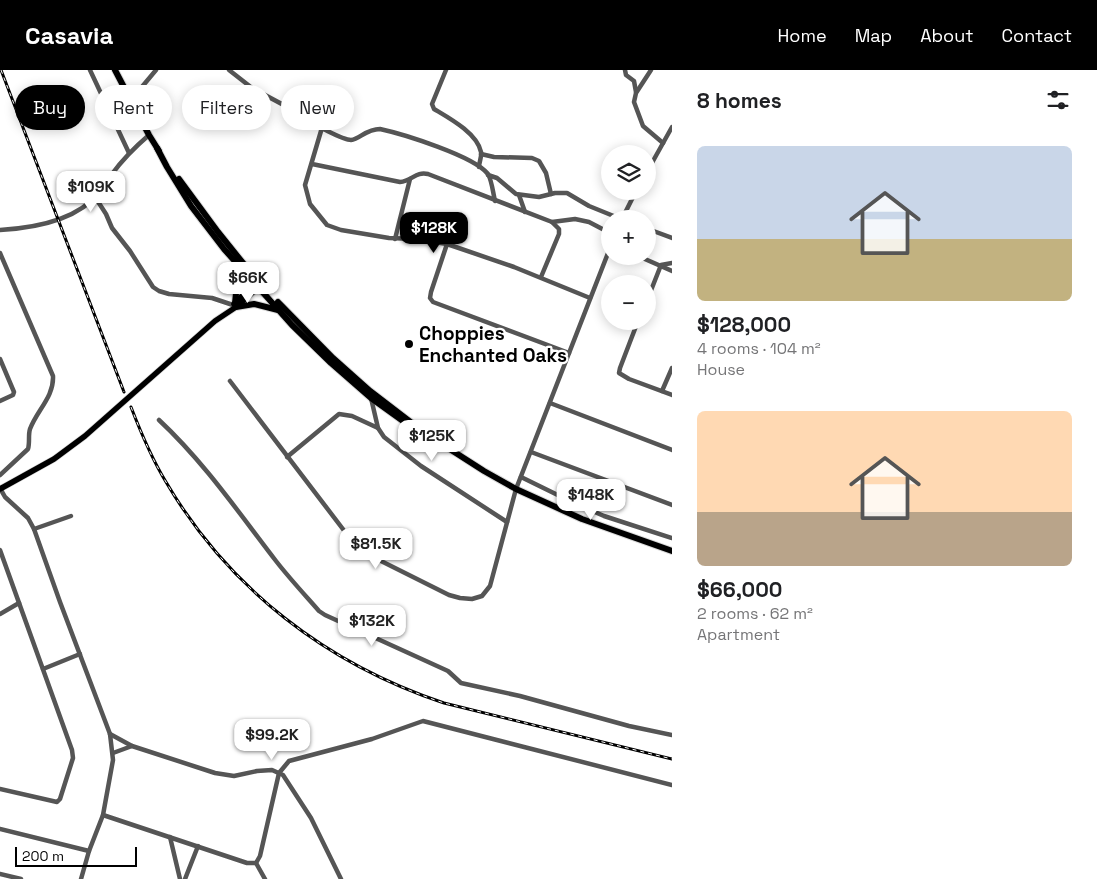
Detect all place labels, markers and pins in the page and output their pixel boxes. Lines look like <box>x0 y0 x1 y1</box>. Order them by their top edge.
pin: $109K <box>56 170 126 213</box>
pin: $128K <box>399 212 469 254</box>
pin: $66K <box>218 262 278 304</box>
place label: Choppies Enchanted Oaks <box>419 321 567 368</box>
marker: Choppies Enchanted Oaks <box>403 338 415 350</box>
pin: $125K <box>397 420 467 462</box>
pin: $148K <box>556 478 626 521</box>
pin: $81.5K <box>335 528 417 570</box>
pin: $132K <box>337 604 407 647</box>
pin: $99.2K <box>231 718 313 761</box>

